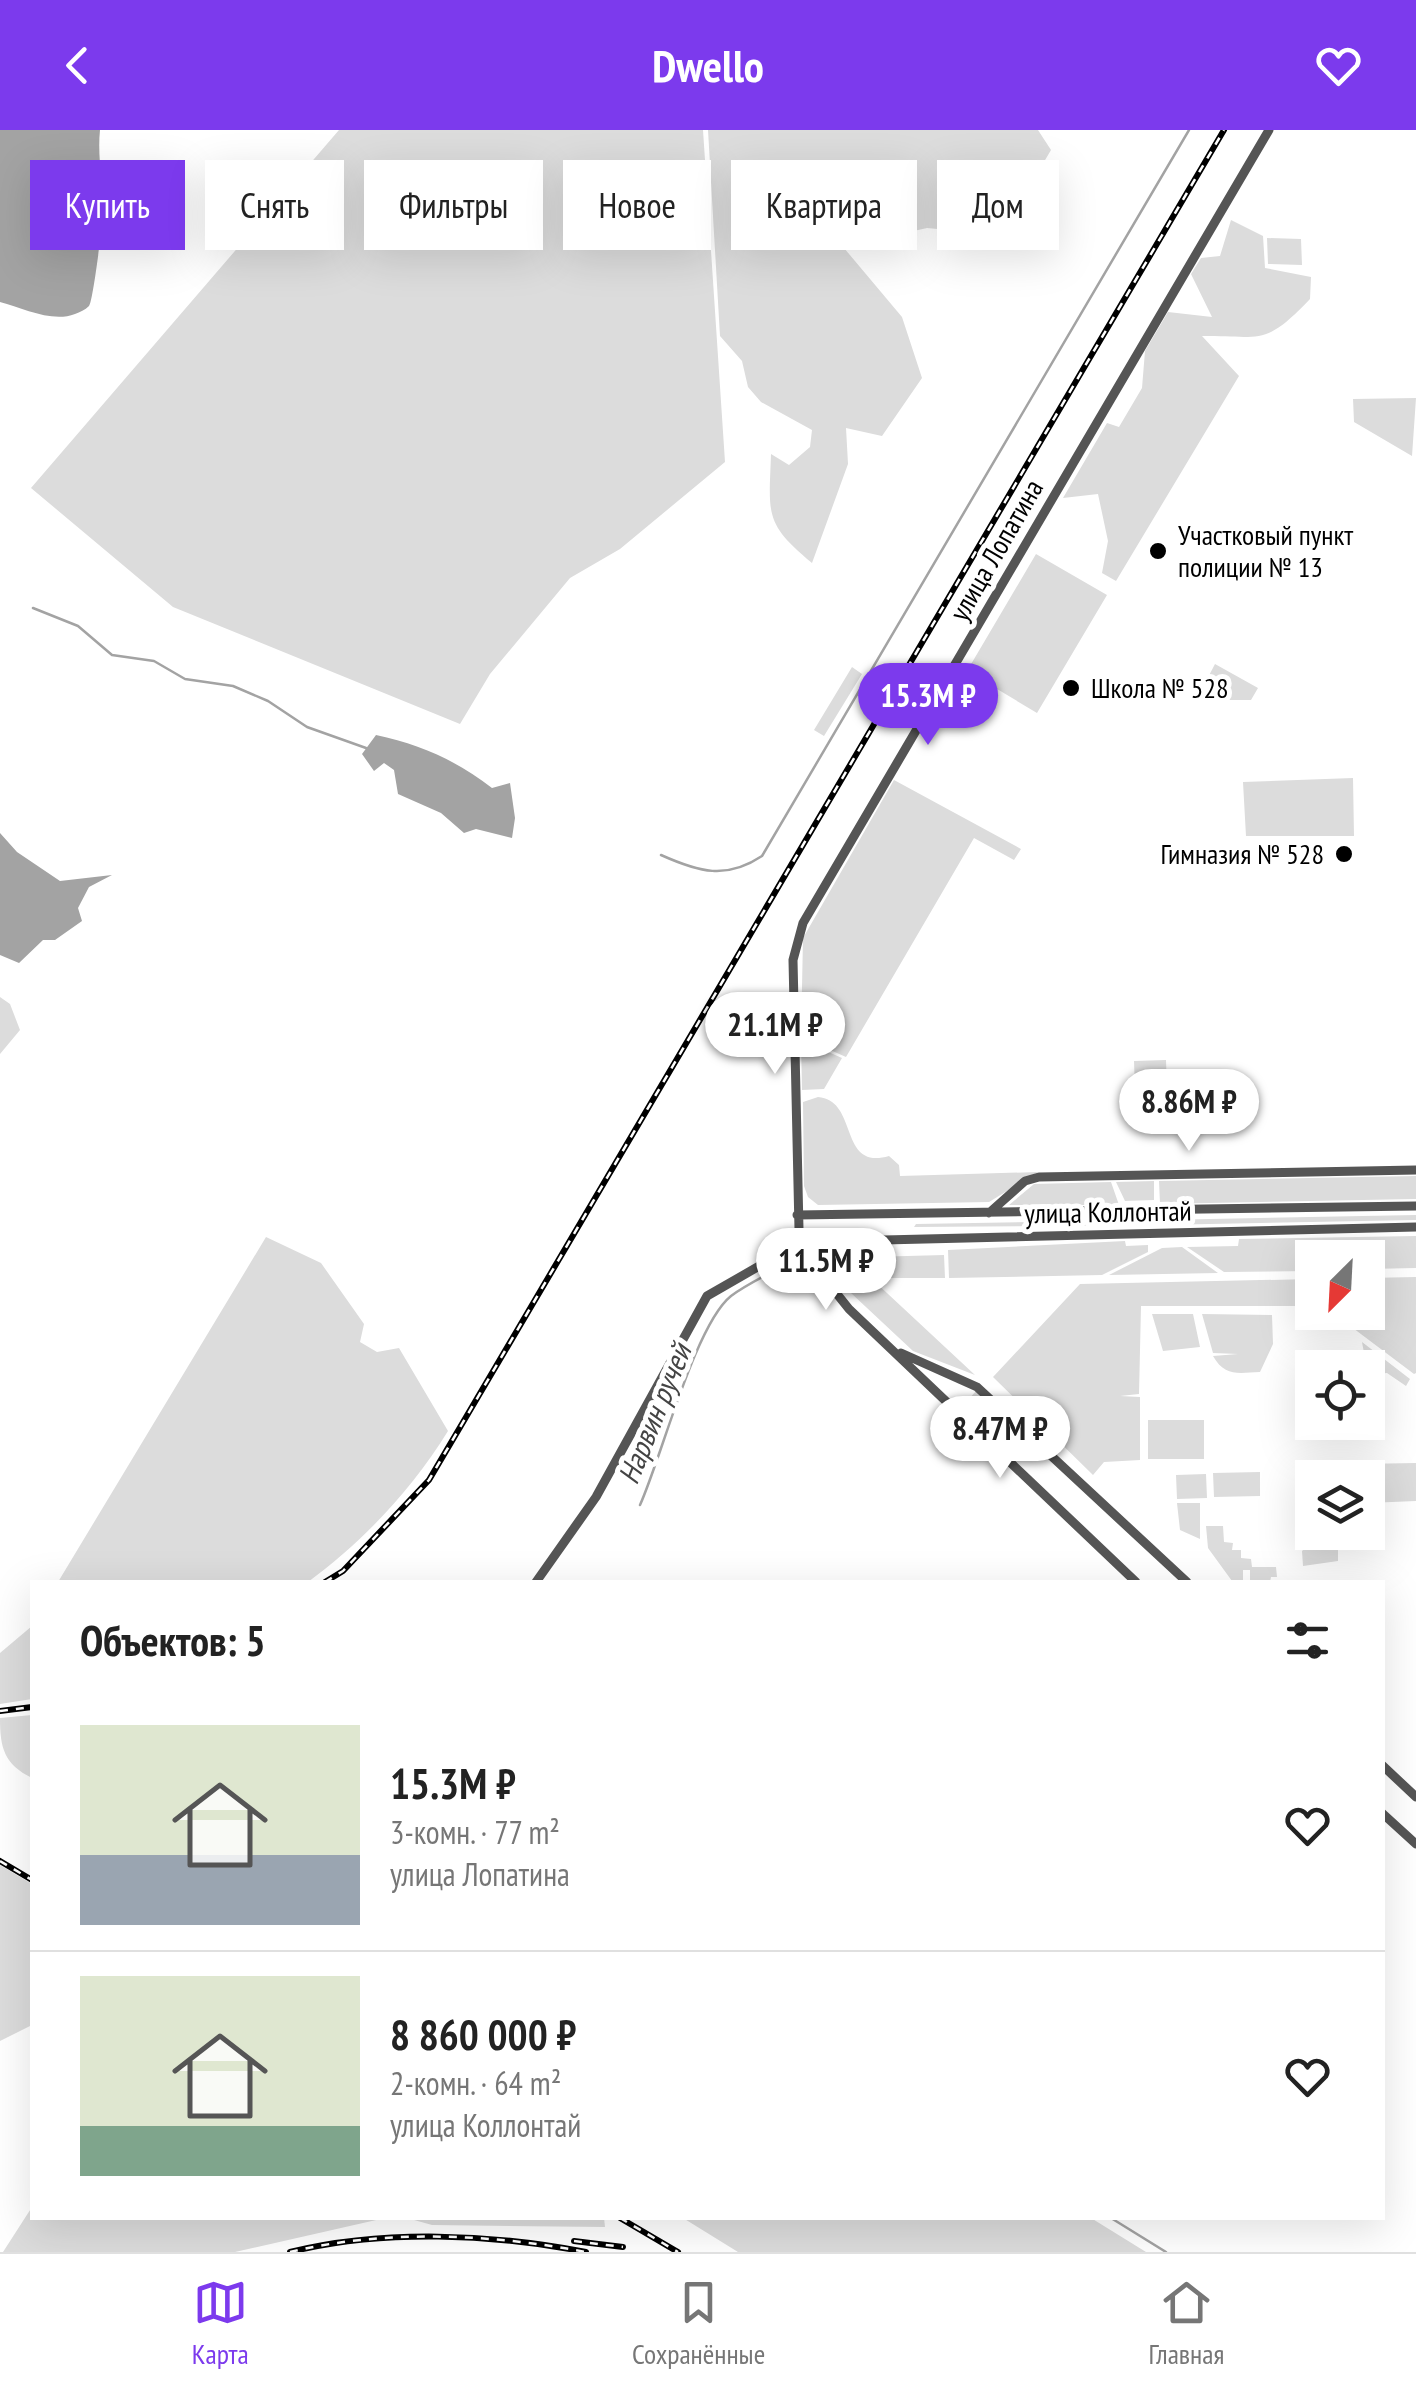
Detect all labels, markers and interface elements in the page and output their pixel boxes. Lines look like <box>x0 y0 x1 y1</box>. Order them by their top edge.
text: Dwello <box>652 36 764 94</box>
icon: back <box>50 38 105 93</box>
icon: heart <box>1311 38 1366 93</box>
chip: Купить <box>30 160 185 250</box>
chip: Снять <box>205 160 344 250</box>
chip: Фильтры <box>364 160 543 250</box>
chip: Новое <box>563 160 711 250</box>
chip: Квартира <box>731 160 917 250</box>
chip: Дом <box>937 160 1059 250</box>
street label: улица Лопатина <box>940 472 1051 627</box>
place label: Участковый пункт полиции № 13 <box>1178 516 1353 585</box>
marker: Участковый пункт полиции № 13 <box>1147 540 1169 562</box>
pin: 15.3M ₽ <box>836 663 1020 748</box>
place label: Школа № 528 <box>1091 669 1229 706</box>
text: 15.3M ₽ <box>880 674 976 716</box>
marker: Школа № 528 <box>1060 677 1082 699</box>
place label: Гимназия № 528 <box>1161 835 1324 872</box>
marker: Гимназия № 528 <box>1333 843 1355 865</box>
pin: 21.1M ₽ <box>683 992 867 1077</box>
text: 21.1M ₽ <box>727 1003 823 1045</box>
pin: 8.86M ₽ <box>1097 1069 1281 1154</box>
text: 8.86M ₽ <box>1141 1080 1237 1122</box>
street label: улица Коллонтай <box>1024 1192 1192 1231</box>
pin: 11.5M ₽ <box>734 1228 918 1313</box>
text: 11.5M ₽ <box>778 1239 874 1281</box>
north arrow <box>1295 1240 1385 1330</box>
map controls <box>1295 1240 1385 1550</box>
water label: Нарвин ручей <box>608 1335 700 1489</box>
button: locate <box>1295 1350 1385 1440</box>
pin: 8.47M ₽ <box>908 1396 1092 1481</box>
text: 8.47M ₽ <box>952 1407 1048 1449</box>
button: layers <box>1295 1460 1385 1550</box>
text: Объектов: 5 <box>80 1613 266 1668</box>
icon: filters <box>1280 1613 1335 1668</box>
text: 15.3M ₽ <box>390 1756 516 1811</box>
icon: home <box>160 1765 280 1885</box>
icon: heart <box>1280 1798 1335 1853</box>
text: 3-комн. · 77 m² <box>390 1811 560 1853</box>
text: улица Лопатина <box>390 1853 570 1895</box>
text: 8 860 000 ₽ <box>390 2007 576 2062</box>
icon: home <box>160 2016 280 2136</box>
icon: heart <box>1280 2049 1335 2104</box>
text: 2-комн. · 64 m² <box>390 2062 561 2104</box>
text: улица Коллонтай <box>390 2104 581 2146</box>
tab: Карта <box>192 2275 249 2372</box>
tab: Сохранённые <box>632 2275 765 2372</box>
tab: Главная <box>1149 2275 1224 2372</box>

